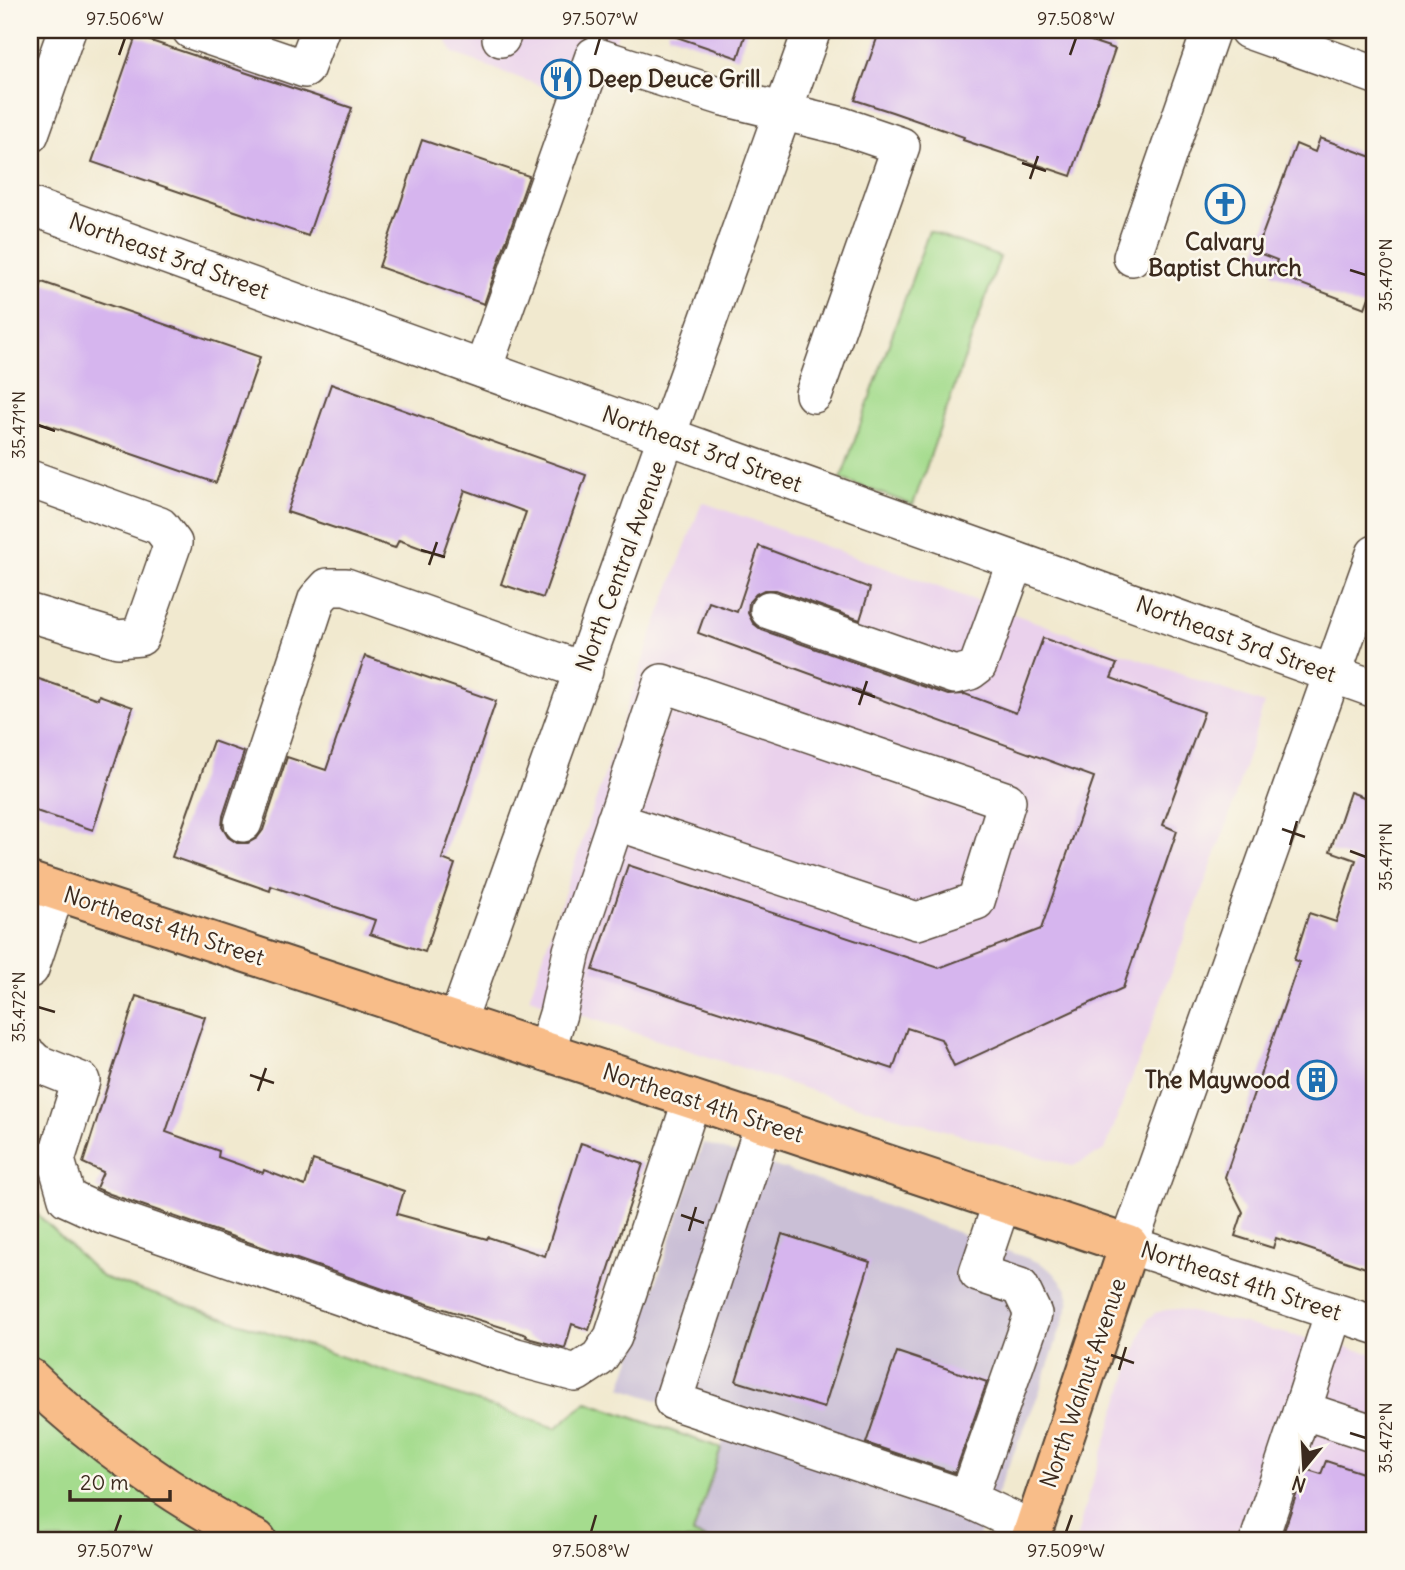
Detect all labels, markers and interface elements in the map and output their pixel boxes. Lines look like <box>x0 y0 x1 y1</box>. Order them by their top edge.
text: 97.506°W <box>86 7 164 30</box>
text: 97.507°W <box>562 7 638 30</box>
text: 97.508°W <box>1037 7 1115 30</box>
restaurant icon: Deep Deuce Grill <box>540 58 582 100</box>
place label: Deep Deuce Grill <box>588 64 760 93</box>
church icon: Calvary Baptist Church <box>1204 183 1246 225</box>
street label: Northeast 3rd Street <box>65 206 273 305</box>
place label: Calvary Baptist Church <box>1148 227 1302 282</box>
text: 35.470°N <box>1374 238 1397 312</box>
text: 35.471°N <box>7 391 30 459</box>
street label: Northeast 3rd Street <box>598 399 806 498</box>
street label: North Central Avenue <box>569 456 672 675</box>
street label: Northeast 3rd Street <box>1132 589 1340 688</box>
text: 35.471°N <box>1374 823 1397 891</box>
street label: Northeast 4th Street <box>60 879 268 972</box>
text: 35.472°N <box>7 971 30 1043</box>
street label: Northeast 4th Street <box>599 1056 807 1149</box>
building icon: The Maywood <box>1296 1059 1338 1101</box>
place label: The Maywood <box>1145 1065 1290 1094</box>
street label: Northeast 4th Street <box>1137 1234 1345 1327</box>
street label: North Walnut Avenue <box>1033 1274 1132 1492</box>
text: 35.472°N <box>1374 1402 1397 1474</box>
north arrow <box>1268 1434 1338 1504</box>
scale bar <box>70 1458 170 1502</box>
text: 20 m <box>80 1469 129 1496</box>
text: N <box>1289 1471 1309 1498</box>
text: 97.507°W <box>77 1539 153 1562</box>
text: 97.508°W <box>552 1539 630 1562</box>
text: 97.509°W <box>1027 1539 1105 1562</box>

